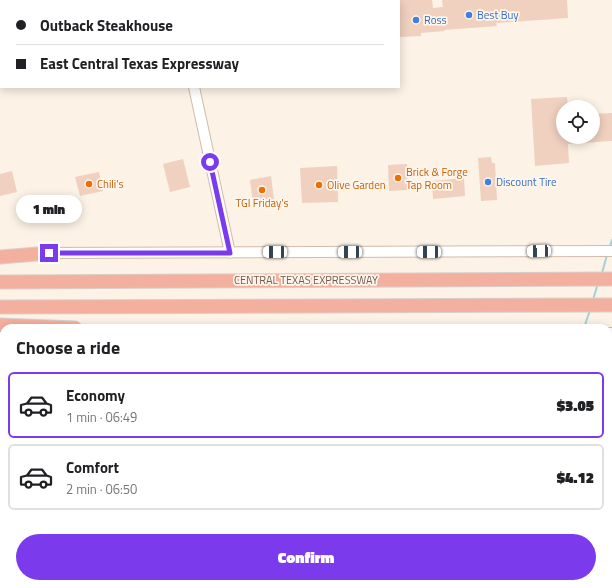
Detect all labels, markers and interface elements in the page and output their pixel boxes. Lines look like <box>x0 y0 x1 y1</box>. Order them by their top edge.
place label: Best Buy <box>477 7 519 23</box>
marker: Best Buy <box>464 10 474 20</box>
place label: Ross <box>424 12 447 28</box>
text: Outback Steakhouse <box>40 14 173 37</box>
marker: Ross <box>411 15 421 25</box>
text: East Central Texas Expressway <box>40 52 239 75</box>
map controls <box>556 100 600 144</box>
button: locate <box>556 100 600 144</box>
route start <box>201 153 219 171</box>
place label: Brick & Forge Tap Room <box>406 164 468 193</box>
marker: Brick & Forge Tap Room <box>393 173 403 183</box>
place label: Discount Tire <box>496 174 557 190</box>
place label: Chili's <box>97 176 124 192</box>
place label: Olive Garden <box>327 177 386 193</box>
marker: Discount Tire <box>483 177 493 187</box>
marker: Chili's <box>84 179 94 189</box>
marker: Olive Garden <box>314 180 324 190</box>
marker: TGI Friday's <box>257 185 267 195</box>
callout: 1 min <box>16 195 82 223</box>
place label: TGI Friday's <box>235 195 289 211</box>
text: 1 min <box>33 199 65 219</box>
route end <box>40 244 58 262</box>
car <box>527 245 551 257</box>
car <box>263 246 287 258</box>
car <box>338 246 362 258</box>
car <box>417 246 441 258</box>
street label: CENTRAL TEXAS EXPRESSWAY <box>234 272 378 288</box>
text: Choose a ride <box>16 334 120 361</box>
text: Economy <box>66 384 125 407</box>
icon: car <box>18 387 54 423</box>
text: $3.05 <box>557 394 594 417</box>
text: 1 min · 06:49 <box>66 407 137 427</box>
text: Comfort <box>66 456 119 479</box>
icon: car <box>18 459 54 495</box>
text: $4.12 <box>557 466 594 489</box>
text: 2 min · 06:50 <box>66 479 137 499</box>
button: Confirm <box>16 534 596 580</box>

